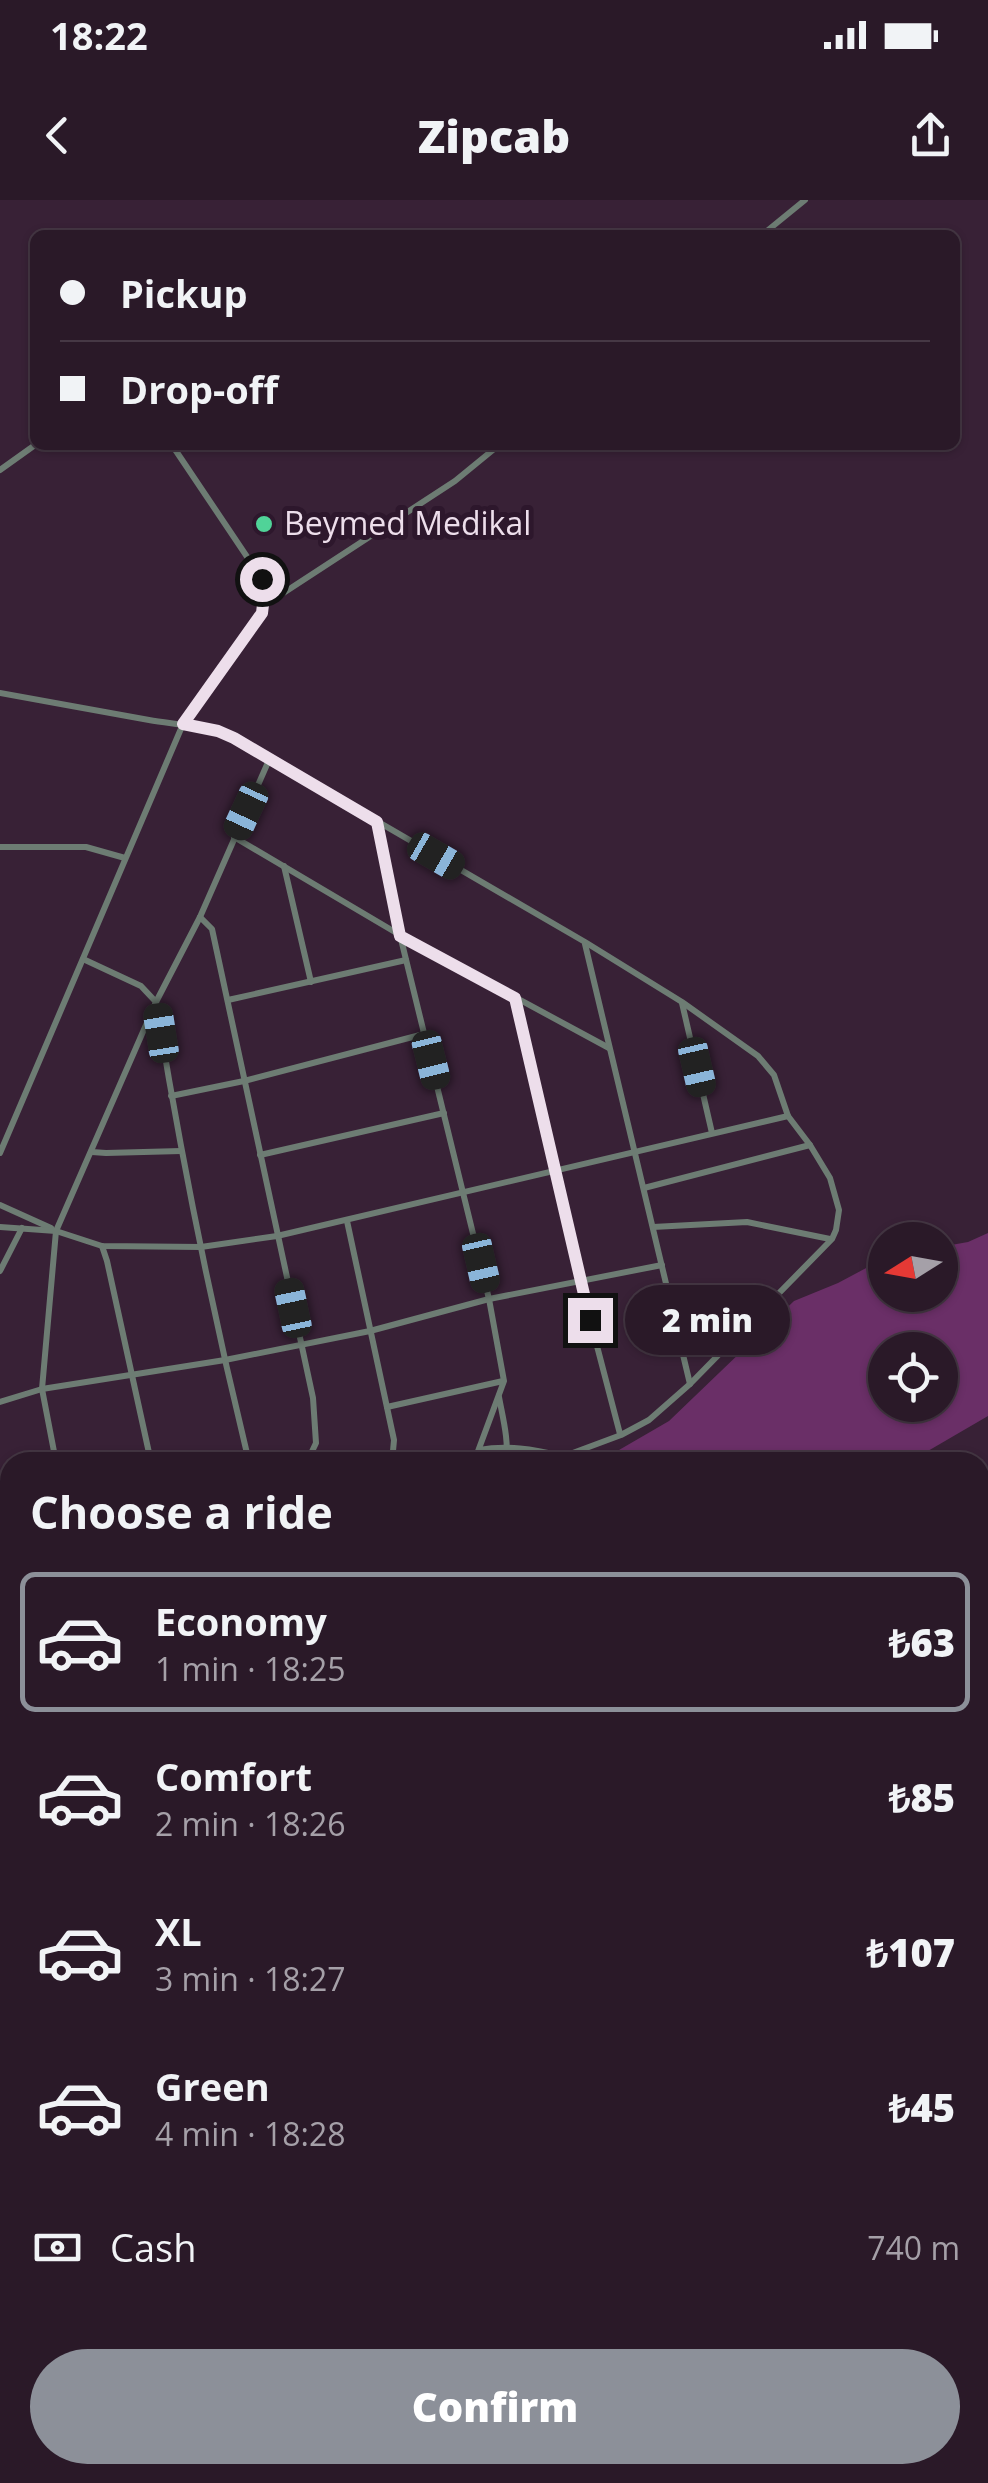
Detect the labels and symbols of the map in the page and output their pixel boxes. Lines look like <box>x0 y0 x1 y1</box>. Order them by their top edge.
place label: Beymed Medikal <box>284 501 531 544</box>
marker: Beymed Medikal <box>253 513 275 535</box>
route start <box>240 557 285 602</box>
car <box>220 777 272 845</box>
car <box>403 828 469 884</box>
car <box>141 1001 181 1065</box>
car <box>409 1027 453 1093</box>
car <box>676 1034 718 1100</box>
north arrow <box>868 1222 958 1312</box>
car <box>460 1230 502 1296</box>
car <box>272 1276 314 1340</box>
callout: 2 min <box>625 1285 790 1355</box>
route end <box>568 1298 613 1343</box>

